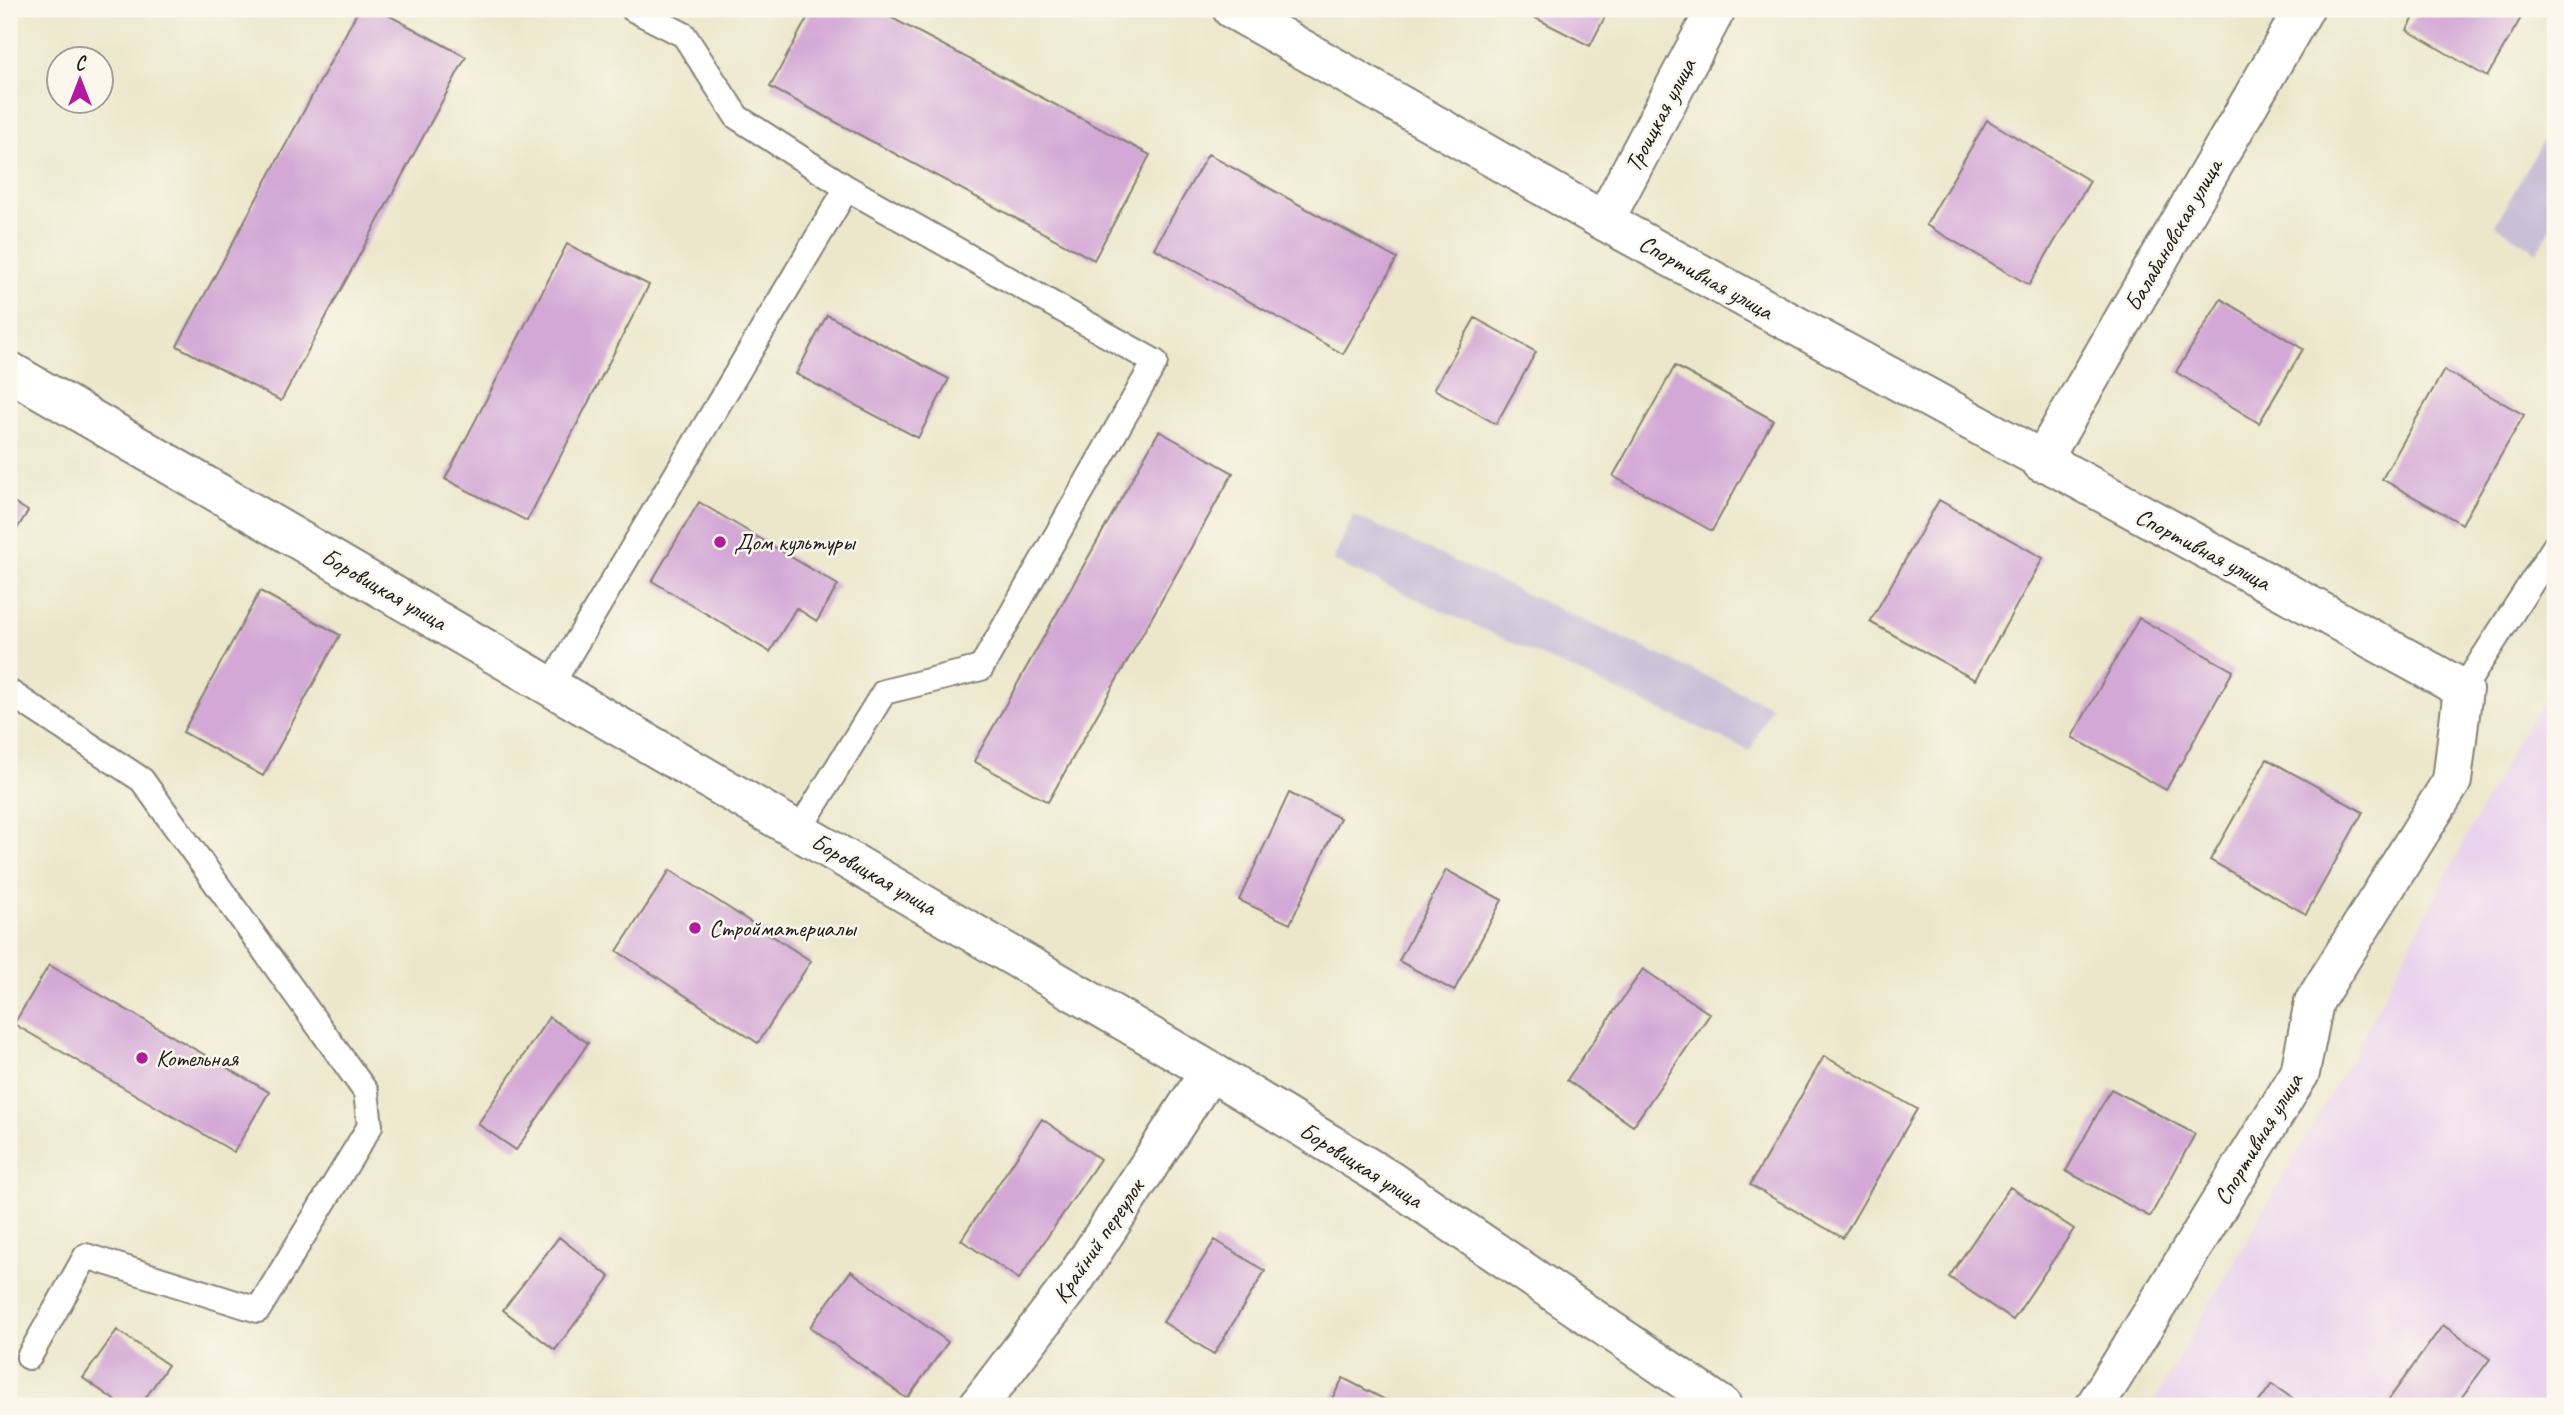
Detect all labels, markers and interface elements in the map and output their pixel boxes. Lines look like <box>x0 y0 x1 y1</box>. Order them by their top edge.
north arrow <box>46 46 116 116</box>
text: С <box>75 52 87 76</box>
street label: Троицкая улица <box>1618 52 1703 177</box>
street label: Балабановская улица <box>2117 152 2230 316</box>
street label: Спортивная улица <box>1634 228 1780 327</box>
street label: Спортивная улица <box>2130 501 2277 598</box>
place label: Дом культуры <box>734 527 857 557</box>
marker: Дом культуры <box>712 534 728 550</box>
street label: Боровицкая улица <box>316 541 453 638</box>
street label: Боровицкая улица <box>806 826 943 923</box>
place label: Стройматериалы <box>709 913 858 943</box>
marker: Стройматериалы <box>687 920 703 936</box>
place label: Котельная <box>156 1043 239 1073</box>
marker: Котельная <box>134 1050 150 1066</box>
street label: Спортивная улица <box>2207 1066 2310 1210</box>
street label: Боровицкая улица <box>1294 1115 1429 1215</box>
street label: Крайний переулок <box>1046 1172 1152 1309</box>

